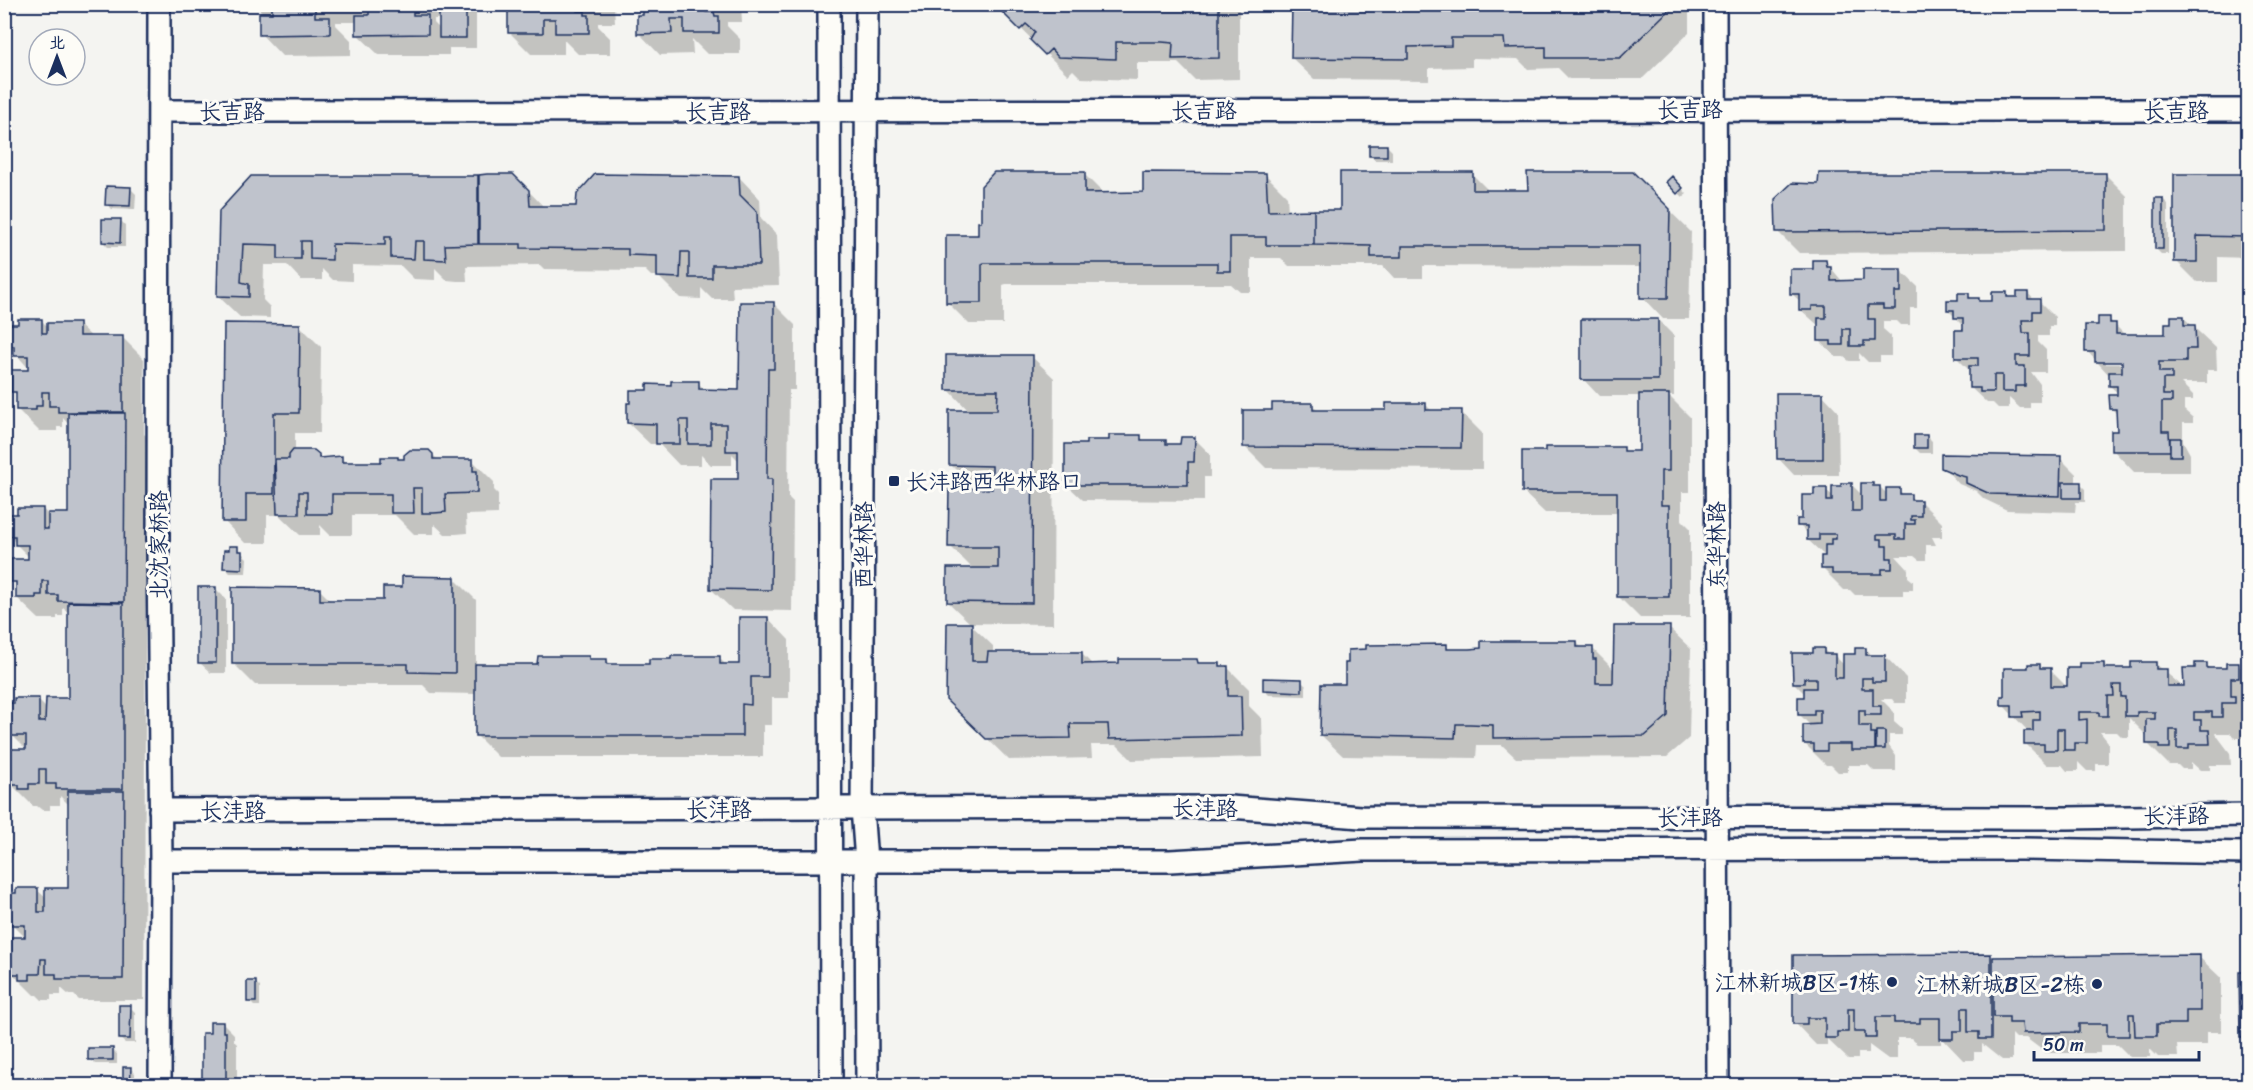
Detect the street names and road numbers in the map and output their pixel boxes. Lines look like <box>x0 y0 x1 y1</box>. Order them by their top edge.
street label: 长吉路 <box>1657 90 1723 129</box>
street label: 长吉路 <box>1171 91 1237 130</box>
street label: 长吉路 <box>2143 91 2209 130</box>
street label: 长吉路 <box>199 92 265 131</box>
street label: 长吉路 <box>685 92 751 131</box>
street label: 北沈家桥路 <box>139 490 178 600</box>
street label: 西华林路 <box>844 501 883 589</box>
street label: 东华林路 <box>1697 501 1736 589</box>
street label: 长沣路 <box>1172 788 1238 828</box>
street label: 长沣路 <box>686 790 752 829</box>
street label: 长沣路 <box>200 791 266 830</box>
street label: 长沣路 <box>2143 796 2209 836</box>
street label: 长沣路 <box>1657 798 1723 837</box>

